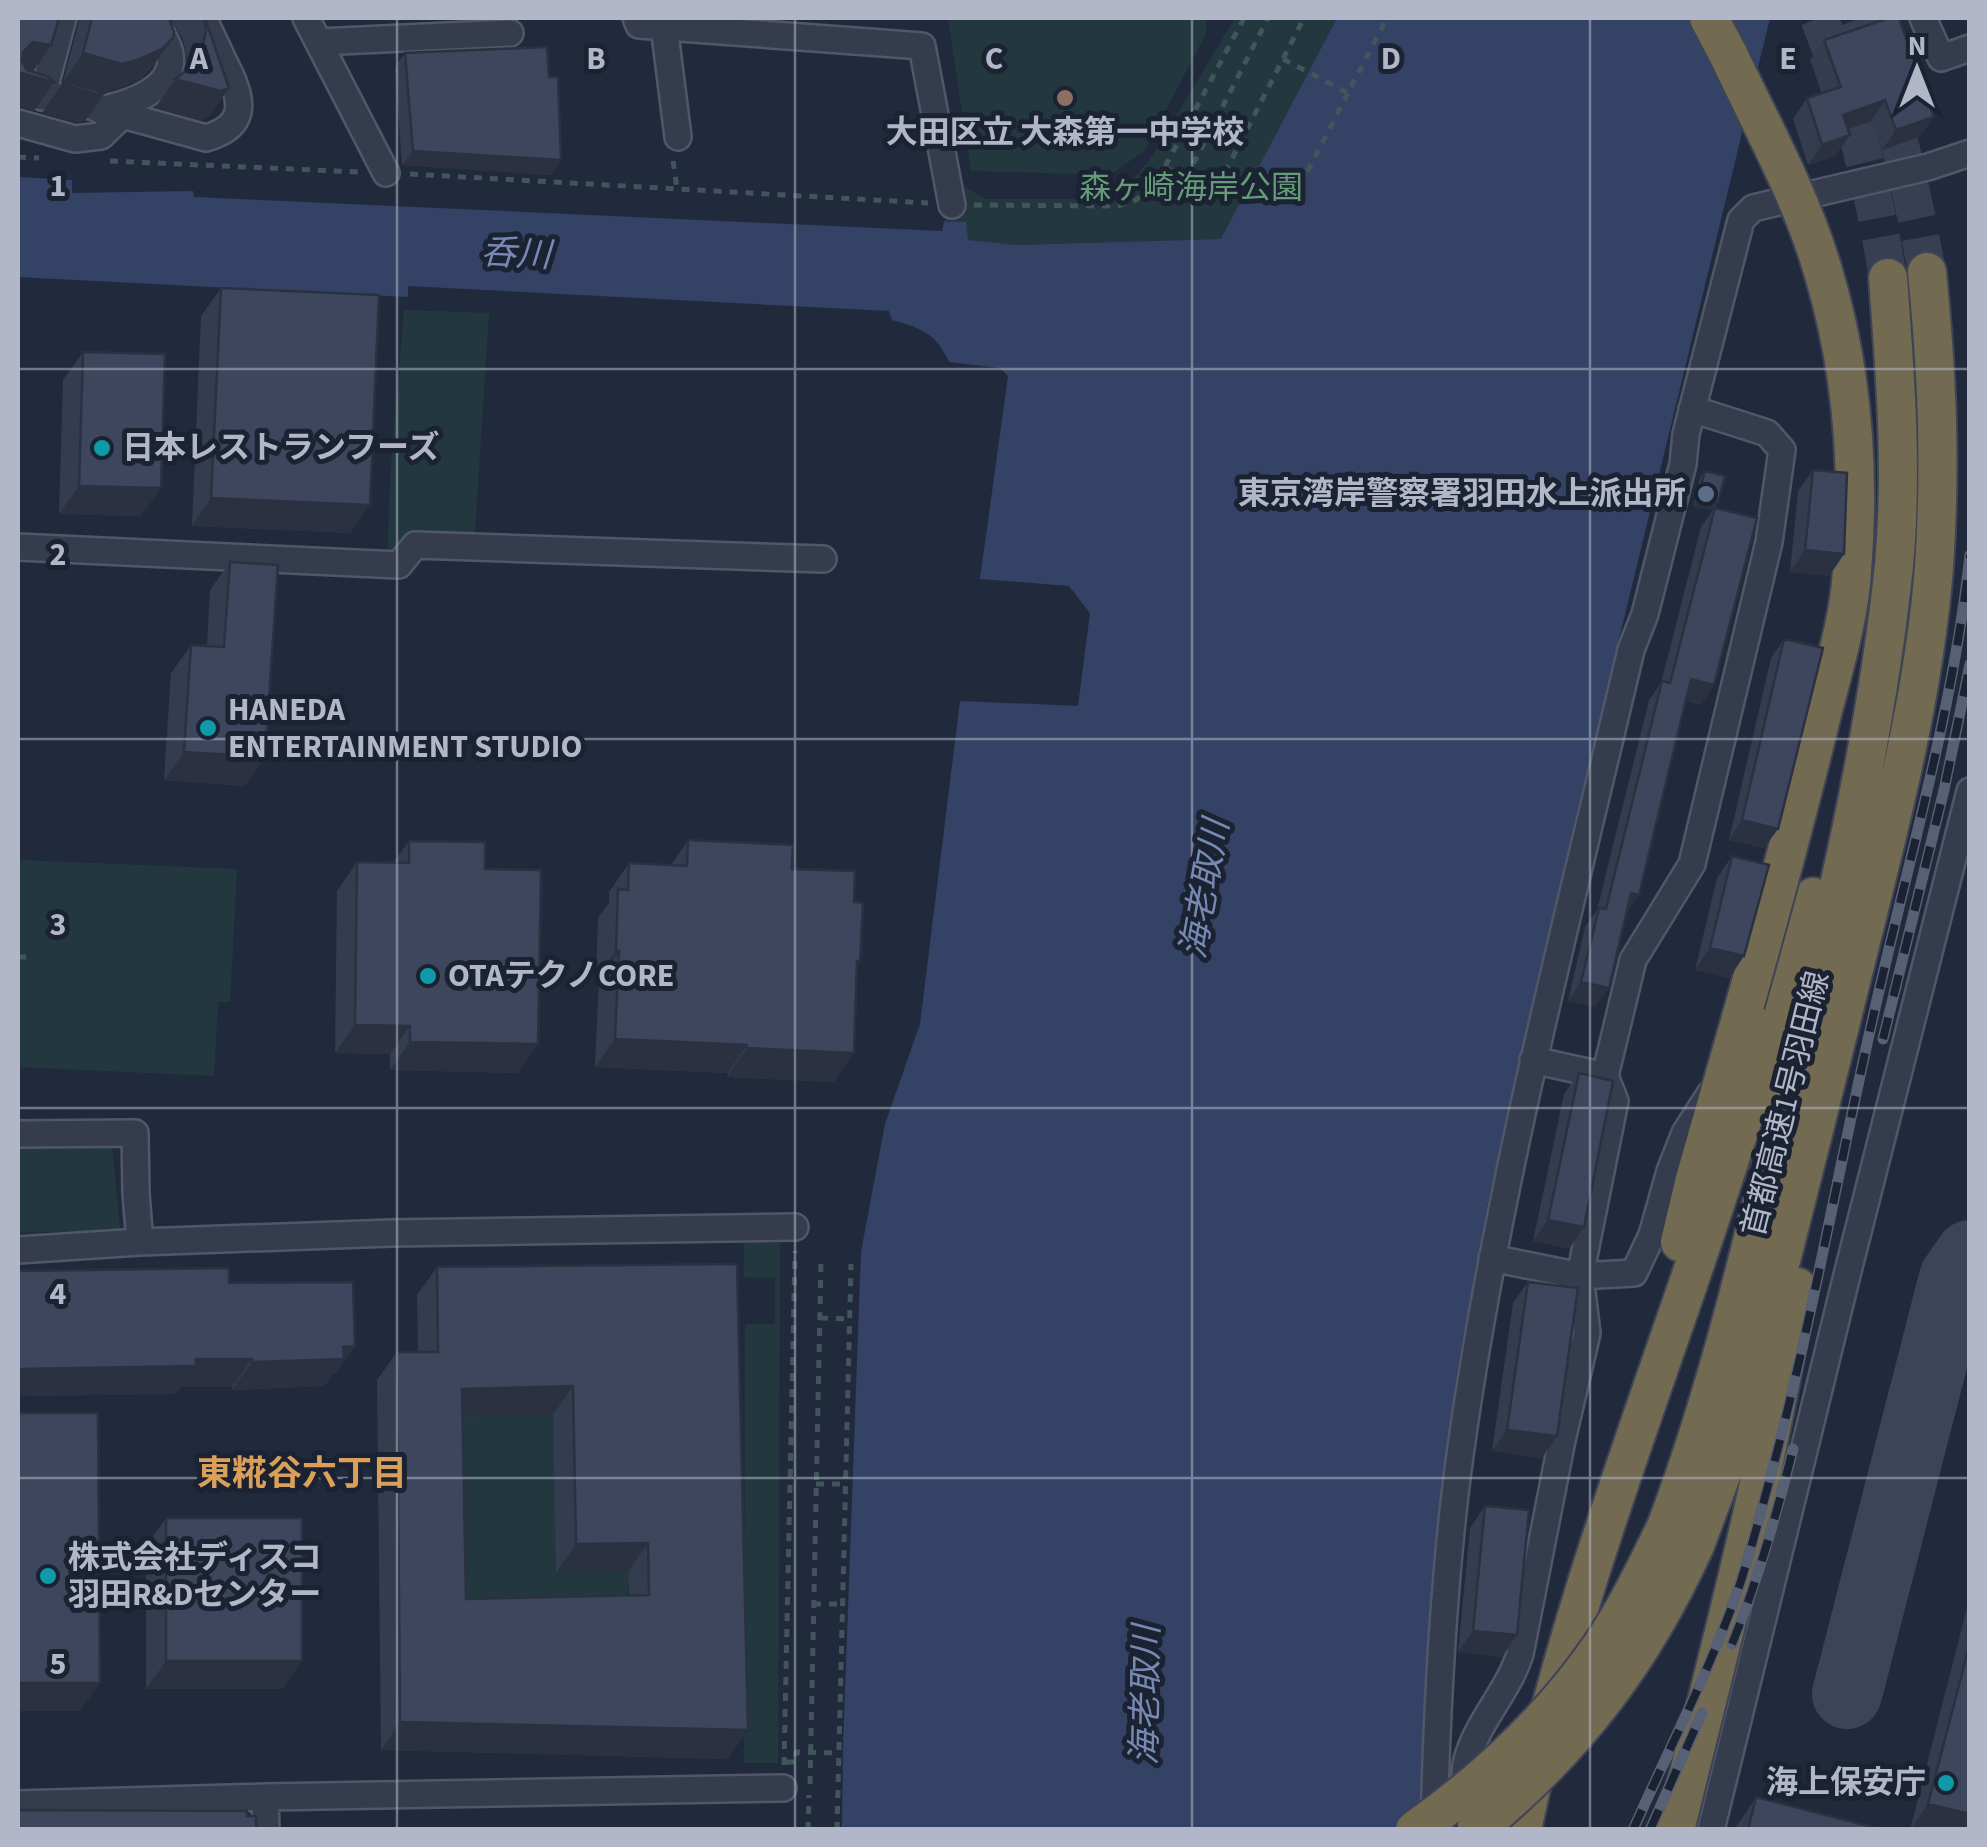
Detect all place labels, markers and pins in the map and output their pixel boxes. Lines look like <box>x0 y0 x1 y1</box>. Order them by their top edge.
marker: 大田区立 大森第一中学校 <box>1054 87 1076 109</box>
place label: 大田区立 大森第一中学校 <box>886 110 1244 156</box>
place label: 日本レストランフーズ <box>122 425 439 471</box>
marker: 日本レストランフーズ <box>91 437 113 459</box>
place label: 東京湾岸警察署羽田水上派出所 <box>1238 471 1686 517</box>
marker: 東京湾岸警察署羽田水上派出所 <box>1695 483 1717 505</box>
place label: HANEDA ENTERTAINMENT STUDIO <box>228 687 582 770</box>
marker: HANEDA ENTERTAINMENT STUDIO <box>197 717 219 739</box>
place label: OTAテクノCORE <box>448 953 674 999</box>
marker: OTAテクノCORE <box>417 965 439 987</box>
place label: 株式会社ディスコ 羽田R&Dセンター <box>68 1535 322 1618</box>
marker: 株式会社ディスコ 羽田R&Dセンター <box>37 1565 59 1587</box>
place label: 海上保安庁 <box>1766 1760 1926 1806</box>
marker: 海上保安庁 <box>1935 1772 1957 1794</box>

